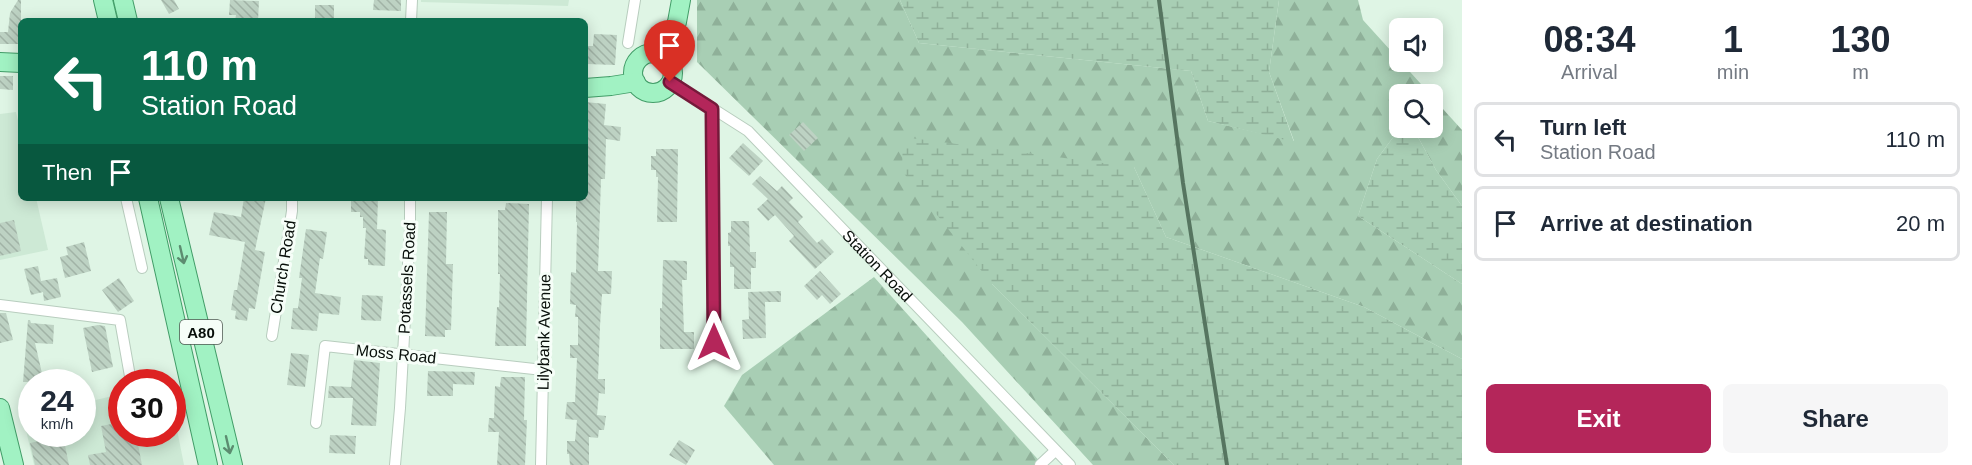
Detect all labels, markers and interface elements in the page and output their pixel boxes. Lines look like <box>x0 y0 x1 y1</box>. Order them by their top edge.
map controls <box>1389 18 1443 138</box>
button: sound <box>1389 18 1443 72</box>
text: 08:34 <box>1543 19 1635 60</box>
text: 1 <box>1723 19 1743 60</box>
text: 130 <box>1830 19 1891 60</box>
pin <box>644 20 695 82</box>
icon: arrive <box>653 29 686 62</box>
icon: left <box>42 42 120 120</box>
text: 110 m <box>141 42 258 89</box>
text: Arrival <box>1561 61 1618 83</box>
text: min <box>1717 61 1749 83</box>
text: m <box>1852 61 1869 83</box>
button: search <box>1389 84 1443 138</box>
text: Station Road <box>141 91 297 121</box>
text: Turn left <box>1540 115 1626 140</box>
icon: left <box>1489 123 1522 156</box>
text: 110 m <box>1885 127 1945 152</box>
text: Station Road <box>1540 141 1656 163</box>
icon: arrive <box>104 156 137 189</box>
text: Then <box>42 160 92 185</box>
icon: arrive <box>1489 207 1522 240</box>
text: Arrive at destination <box>1540 211 1753 236</box>
text: 20 m <box>1896 211 1945 236</box>
street label: Church Road <box>267 219 299 315</box>
street label: Potassels Road <box>396 222 418 334</box>
street label: Station Road <box>839 226 916 305</box>
one-way arrow <box>177 245 189 264</box>
street label: Lilybank Avenue <box>534 274 554 390</box>
position arrow <box>682 310 746 374</box>
road number: A80 <box>180 320 222 344</box>
street label: Moss Road <box>355 341 437 367</box>
speed limit sign: 30 <box>108 369 186 447</box>
text: 24 <box>40 384 74 417</box>
button: Exit <box>1486 384 1711 453</box>
button: Share <box>1723 384 1948 453</box>
text: km/h <box>41 415 73 432</box>
one-way arrow <box>222 435 234 454</box>

